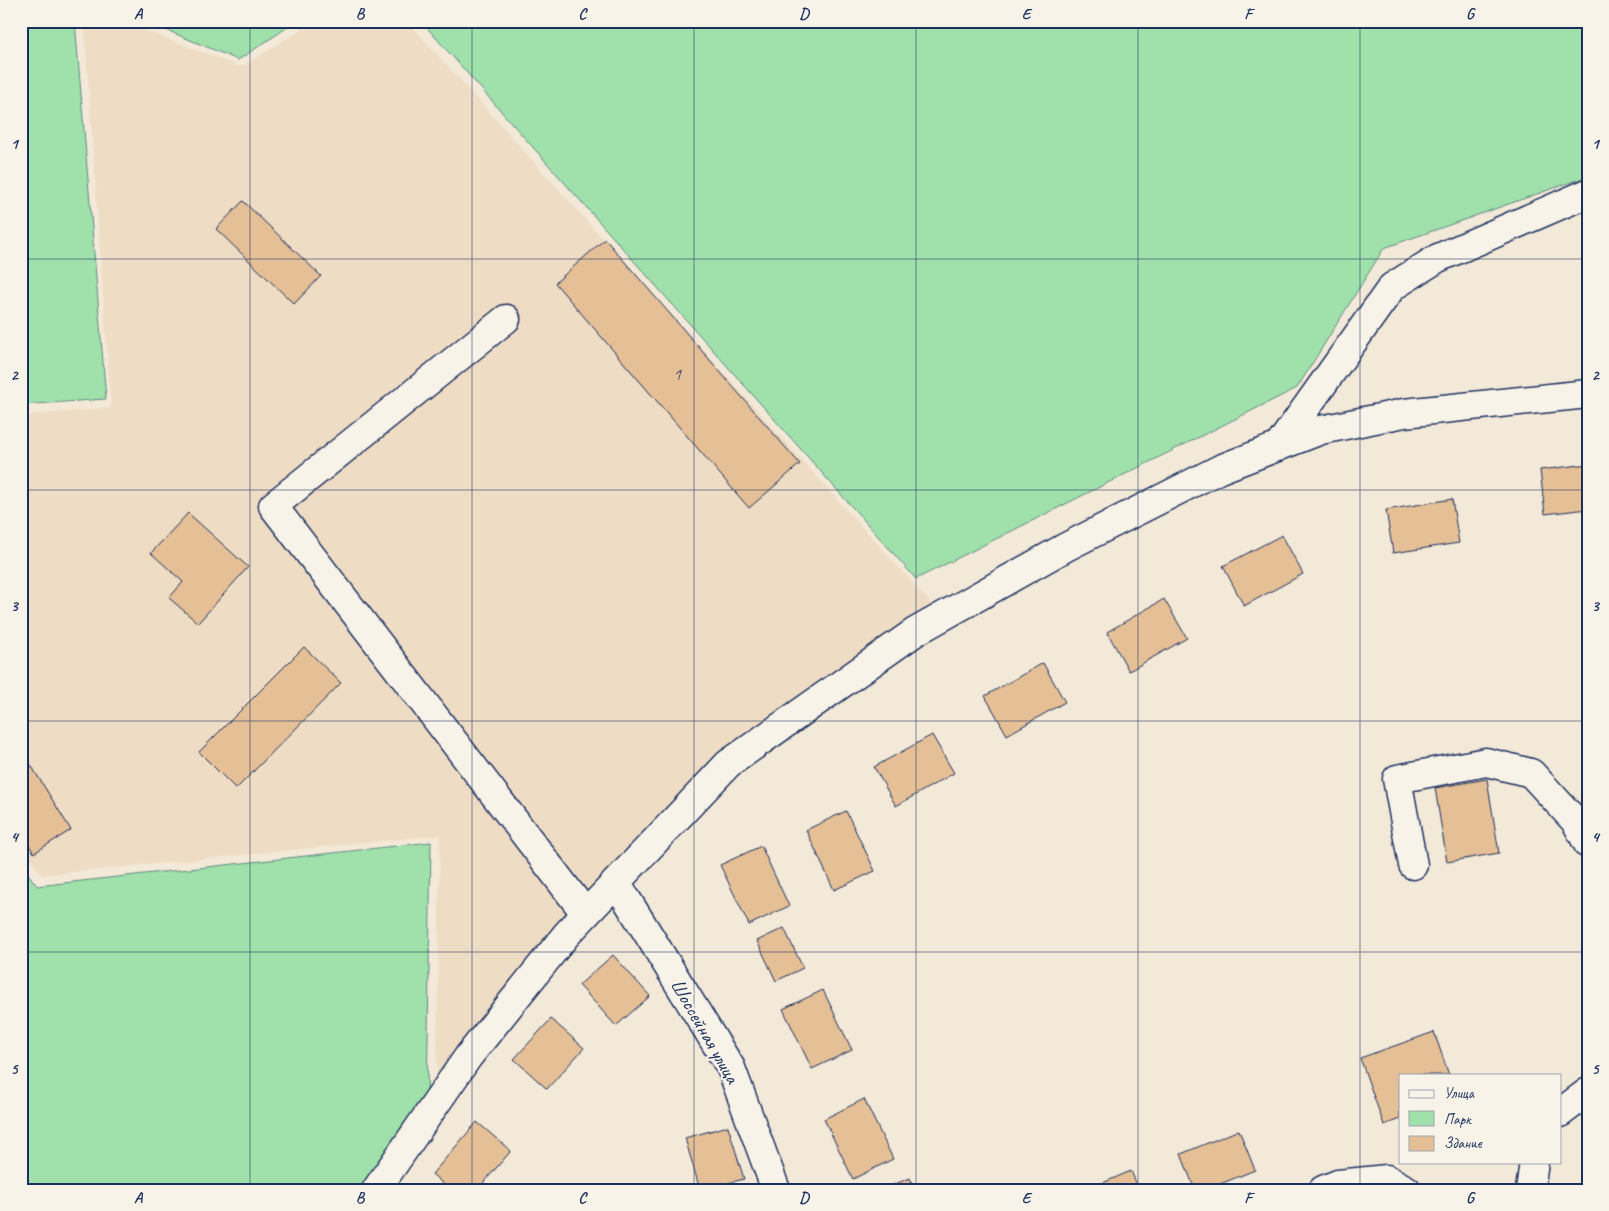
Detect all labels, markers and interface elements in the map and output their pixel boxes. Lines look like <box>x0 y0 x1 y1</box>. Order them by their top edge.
text: A <box>134 4 144 24</box>
text: B <box>356 4 366 24</box>
text: C <box>578 4 588 24</box>
text: D <box>799 4 810 24</box>
text: E <box>1022 4 1033 24</box>
text: F <box>1244 4 1255 24</box>
text: G <box>1466 4 1476 24</box>
text: 1 <box>10 134 19 154</box>
text: 1 <box>1591 134 1600 154</box>
house number: 1 <box>673 363 682 385</box>
text: 2 <box>10 365 19 385</box>
text: 2 <box>1591 365 1600 385</box>
text: 3 <box>10 596 19 616</box>
text: 3 <box>1591 596 1600 616</box>
text: 4 <box>10 827 19 847</box>
text: 4 <box>1591 827 1600 847</box>
street label: Шоссейная улица <box>665 974 746 1089</box>
text: 5 <box>11 1059 20 1079</box>
text: 5 <box>1592 1059 1601 1079</box>
legend <box>1399 1074 1562 1164</box>
text: Улица <box>1444 1084 1475 1103</box>
text: Парк <box>1444 1110 1472 1129</box>
text: Здание <box>1444 1134 1483 1153</box>
text: A <box>134 1188 144 1208</box>
text: B <box>356 1188 366 1208</box>
text: C <box>578 1188 588 1208</box>
text: D <box>799 1188 810 1208</box>
text: E <box>1022 1188 1033 1208</box>
text: F <box>1244 1188 1255 1208</box>
text: G <box>1466 1188 1476 1208</box>

